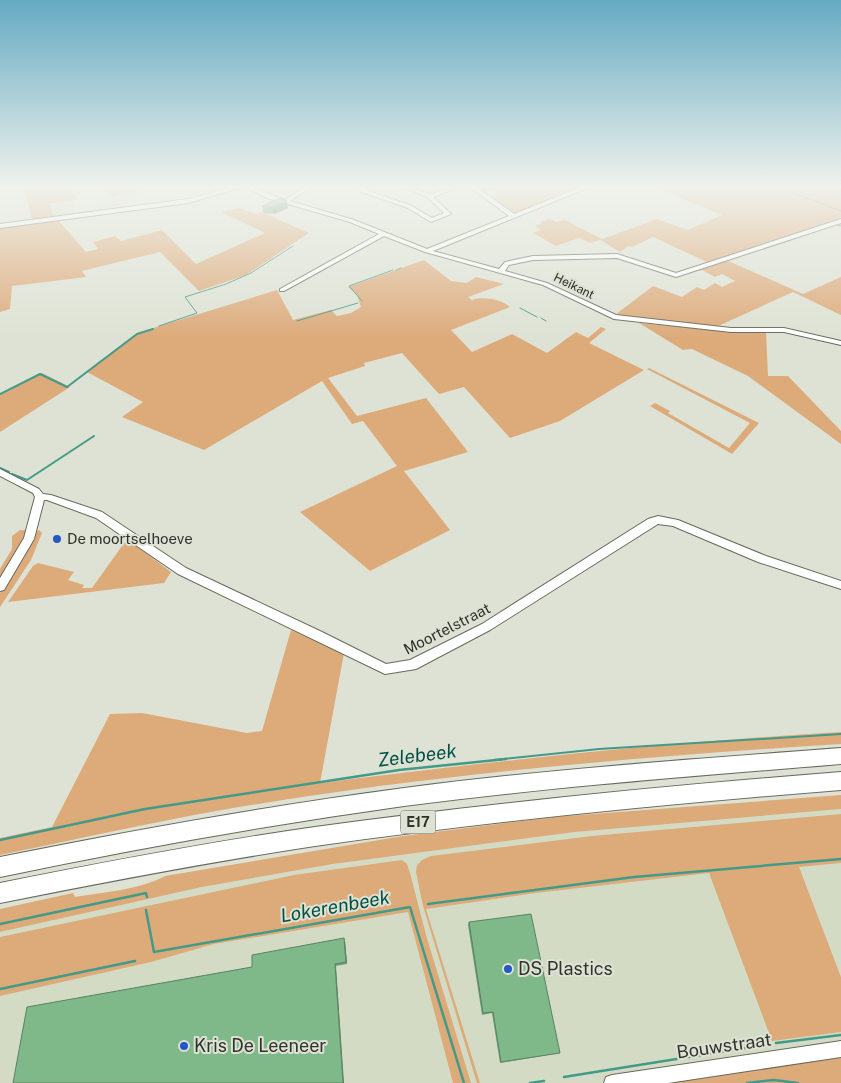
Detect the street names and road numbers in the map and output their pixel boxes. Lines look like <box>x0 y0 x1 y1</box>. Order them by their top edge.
street label: Heikant <box>551 270 597 302</box>
street label: Moortelstraat <box>401 599 493 658</box>
road number: E17 <box>400 810 436 834</box>
street label: Bouwstraat <box>675 1028 773 1063</box>

